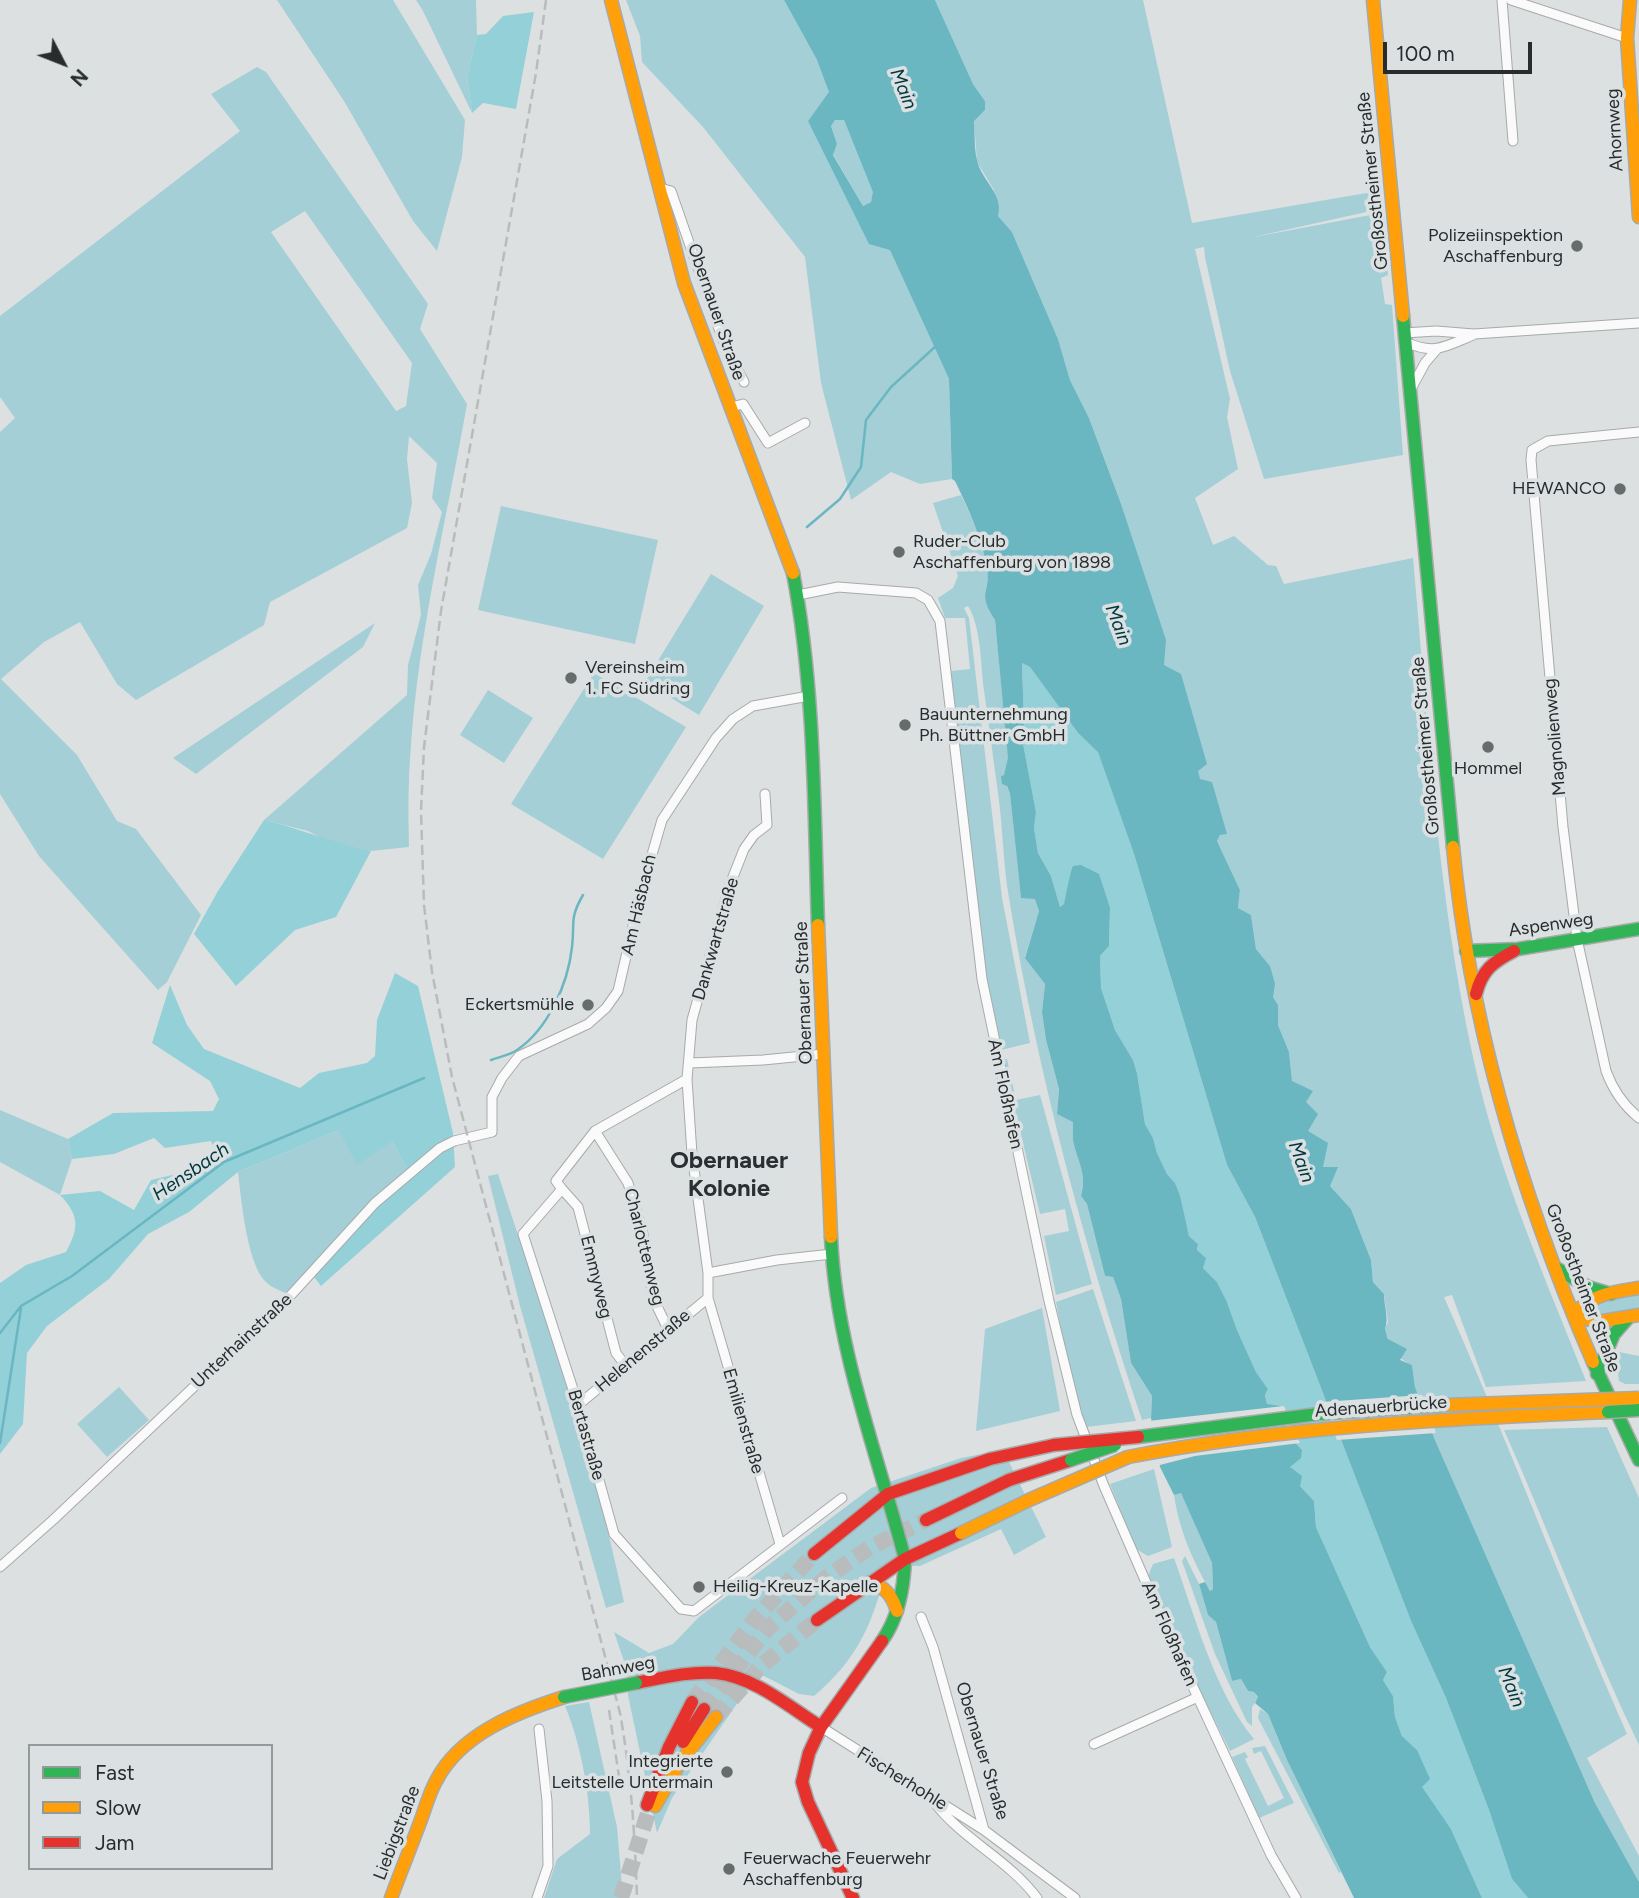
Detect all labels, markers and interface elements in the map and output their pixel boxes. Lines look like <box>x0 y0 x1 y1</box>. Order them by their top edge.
north arrow <box>28 28 98 98</box>
scale bar <box>1387 28 1536 72</box>
text: 100 m <box>1396 41 1455 66</box>
text: N <box>66 64 92 91</box>
water label: Main <box>885 65 921 113</box>
street label: Ahornweg <box>1602 88 1628 172</box>
street label: Großostheimer Straße <box>1353 91 1393 271</box>
place label: Polizeiinspektion Aschaffenburg <box>1428 225 1563 268</box>
marker: Polizeiinspektion Aschaffenburg <box>1569 238 1585 254</box>
street label: Obernauer Straße <box>682 241 750 383</box>
place label: HEWANCO <box>1512 478 1606 500</box>
marker: HEWANCO <box>1612 481 1628 497</box>
place label: Ruder-Club Aschaffenburg von 1898 <box>913 531 1111 574</box>
marker: Ruder-Club Aschaffenburg von 1898 <box>891 544 907 560</box>
water label: Main <box>1100 601 1136 649</box>
street label: Großostheimer Straße <box>1407 656 1445 836</box>
place label: Vereinsheim 1. FC Südring <box>585 657 690 700</box>
marker: Vereinsheim 1. FC Südring <box>563 670 579 686</box>
street label: Magnolienweg <box>1539 677 1571 797</box>
place label: Bauunternehmung Ph. Büttner GmbH <box>919 704 1068 746</box>
marker: Bauunternehmung Ph. Büttner GmbH <box>897 717 913 733</box>
marker: Hommel <box>1480 739 1496 755</box>
place label: Hommel <box>1454 758 1522 780</box>
street label: Am Häsbach <box>617 853 661 957</box>
street label: Dankwartstraße <box>688 875 744 1003</box>
street label: Aspenweg <box>1507 908 1595 942</box>
street label: Obernauer Straße <box>791 921 817 1065</box>
place label: Eckertsmühle <box>465 994 574 1016</box>
marker: Eckertsmühle <box>580 997 596 1013</box>
street label: Am Floßhafen <box>983 1037 1027 1151</box>
water label: Hensbach <box>148 1138 234 1206</box>
water label: Main <box>1283 1138 1319 1186</box>
district label: Obernauer Kolonie <box>670 1147 788 1203</box>
street label: Charlottenweg <box>619 1186 669 1308</box>
street label: Großostheimer Straße <box>1541 1201 1625 1375</box>
street label: Emmyweg <box>575 1233 617 1321</box>
street label: Unterhainstraße <box>187 1289 297 1393</box>
street label: Helenenstraße <box>591 1305 695 1397</box>
street label: Emilienstraße <box>718 1366 768 1476</box>
street label: Bertastraße <box>563 1387 609 1483</box>
street label: Adenauerbrücke <box>1314 1392 1448 1422</box>
place label: Heilig-Kreuz-Kapelle <box>713 1576 878 1598</box>
street label: Am Floßhafen <box>1136 1578 1202 1690</box>
marker: Heilig-Kreuz-Kapelle <box>691 1579 707 1595</box>
street label: Bahnweg <box>579 1652 657 1686</box>
water label: Main <box>1493 1663 1529 1711</box>
street label: Obernauer Straße <box>951 1679 1013 1823</box>
street label: Fischerhohle <box>853 1743 951 1815</box>
legend <box>28 1744 273 1870</box>
place label: Integrierte Leitstelle Untermain <box>552 1751 713 1794</box>
text: Fast <box>95 1760 135 1785</box>
marker: Integrierte Leitstelle Untermain <box>719 1764 735 1780</box>
street label: Liebigstraße <box>369 1783 425 1883</box>
text: Slow <box>95 1795 141 1820</box>
text: Jam <box>95 1830 134 1855</box>
place label: Feuerwache Feuerwehr Aschaffenburg <box>743 1848 931 1890</box>
marker: Feuerwache Feuerwehr Aschaffenburg <box>721 1861 737 1877</box>

